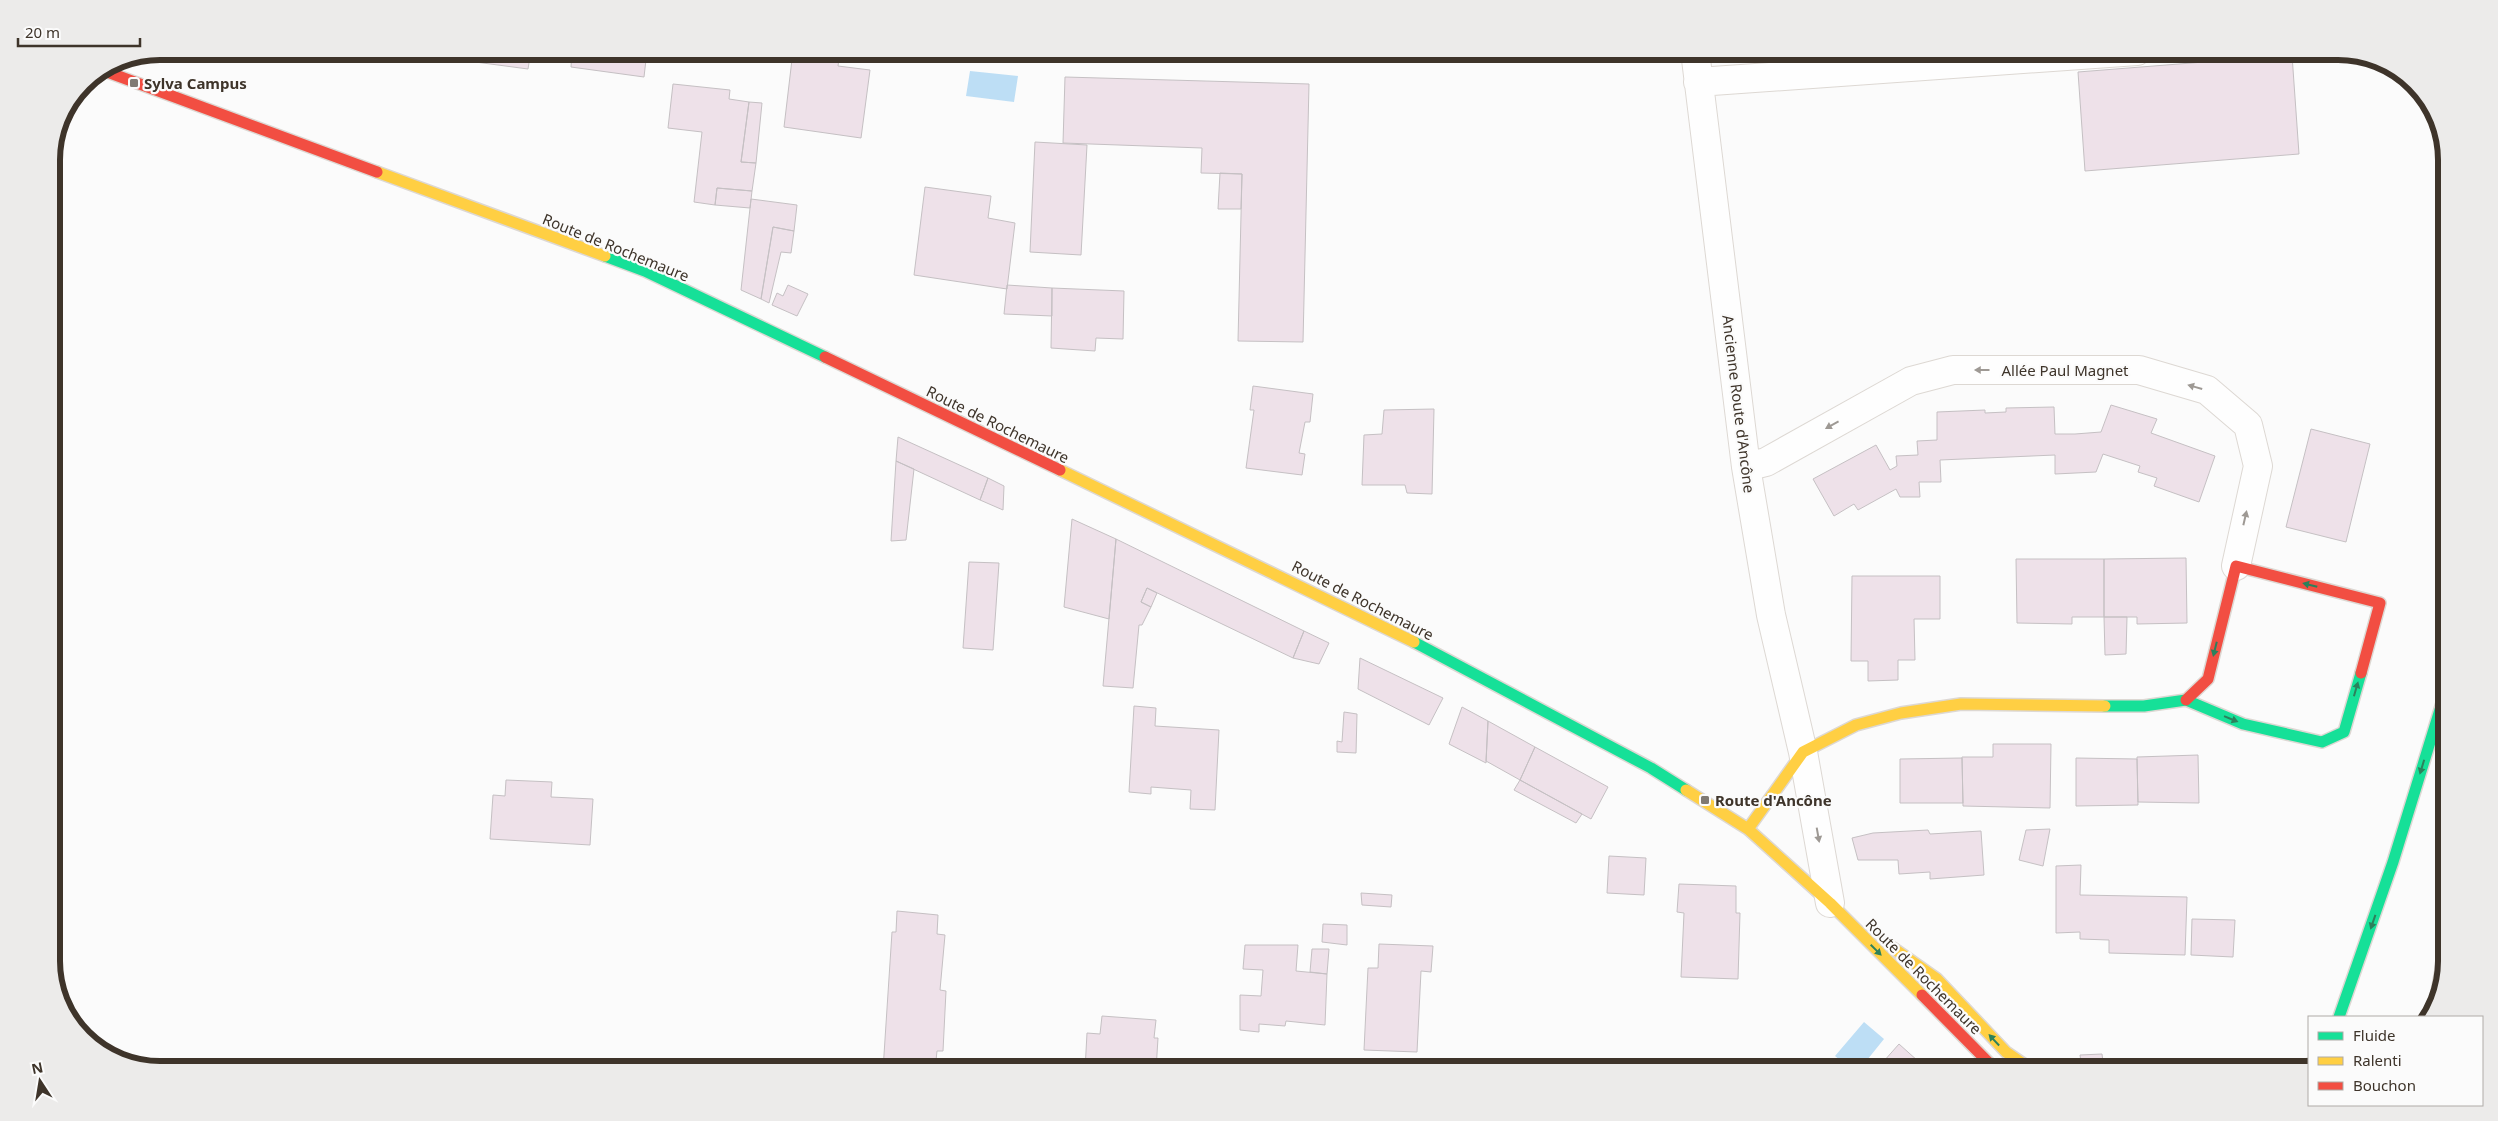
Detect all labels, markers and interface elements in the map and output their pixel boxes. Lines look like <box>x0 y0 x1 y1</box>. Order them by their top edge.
scale bar <box>18 15 140 47</box>
text: 20 m <box>25 22 60 42</box>
place label: Sylva Campus <box>144 73 247 93</box>
marker: Sylva Campus <box>128 77 140 89</box>
street label: Route de Rochemaure <box>540 208 692 286</box>
street label: Ancienne Route d'Ancône <box>1718 314 1760 494</box>
street label: Allée Paul Magnet <box>2001 360 2129 380</box>
one-way arrow <box>1974 366 1990 374</box>
street label: Route de Rochemaure <box>923 381 1073 467</box>
one-way arrow <box>2187 382 2202 390</box>
one-way arrow <box>1825 421 1840 429</box>
one-way arrow <box>2241 510 2249 525</box>
street label: Route de Rochemaure <box>1289 556 1437 644</box>
one-way arrow <box>2302 580 2317 588</box>
one-way arrow <box>2211 642 2219 657</box>
one-way arrow <box>2352 681 2360 696</box>
one-way arrow <box>2224 715 2238 723</box>
one-way arrow <box>2418 760 2426 775</box>
place label: Route d'Ancône <box>1715 790 1832 810</box>
marker: Route d'Ancône <box>1699 794 1711 806</box>
one-way arrow <box>1814 827 1822 843</box>
street label: Route de Rochemaure <box>1862 914 1986 1038</box>
one-way arrow <box>2369 915 2377 930</box>
one-way arrow <box>1870 944 1882 956</box>
legend <box>2308 1016 2483 1106</box>
text: Fluide <box>2353 1025 2395 1045</box>
one-way arrow <box>1988 1034 2000 1046</box>
text: Ralenti <box>2353 1050 2402 1070</box>
north arrow <box>15 1056 65 1106</box>
text: N <box>30 1057 45 1078</box>
text: Bouchon <box>2353 1075 2416 1095</box>

